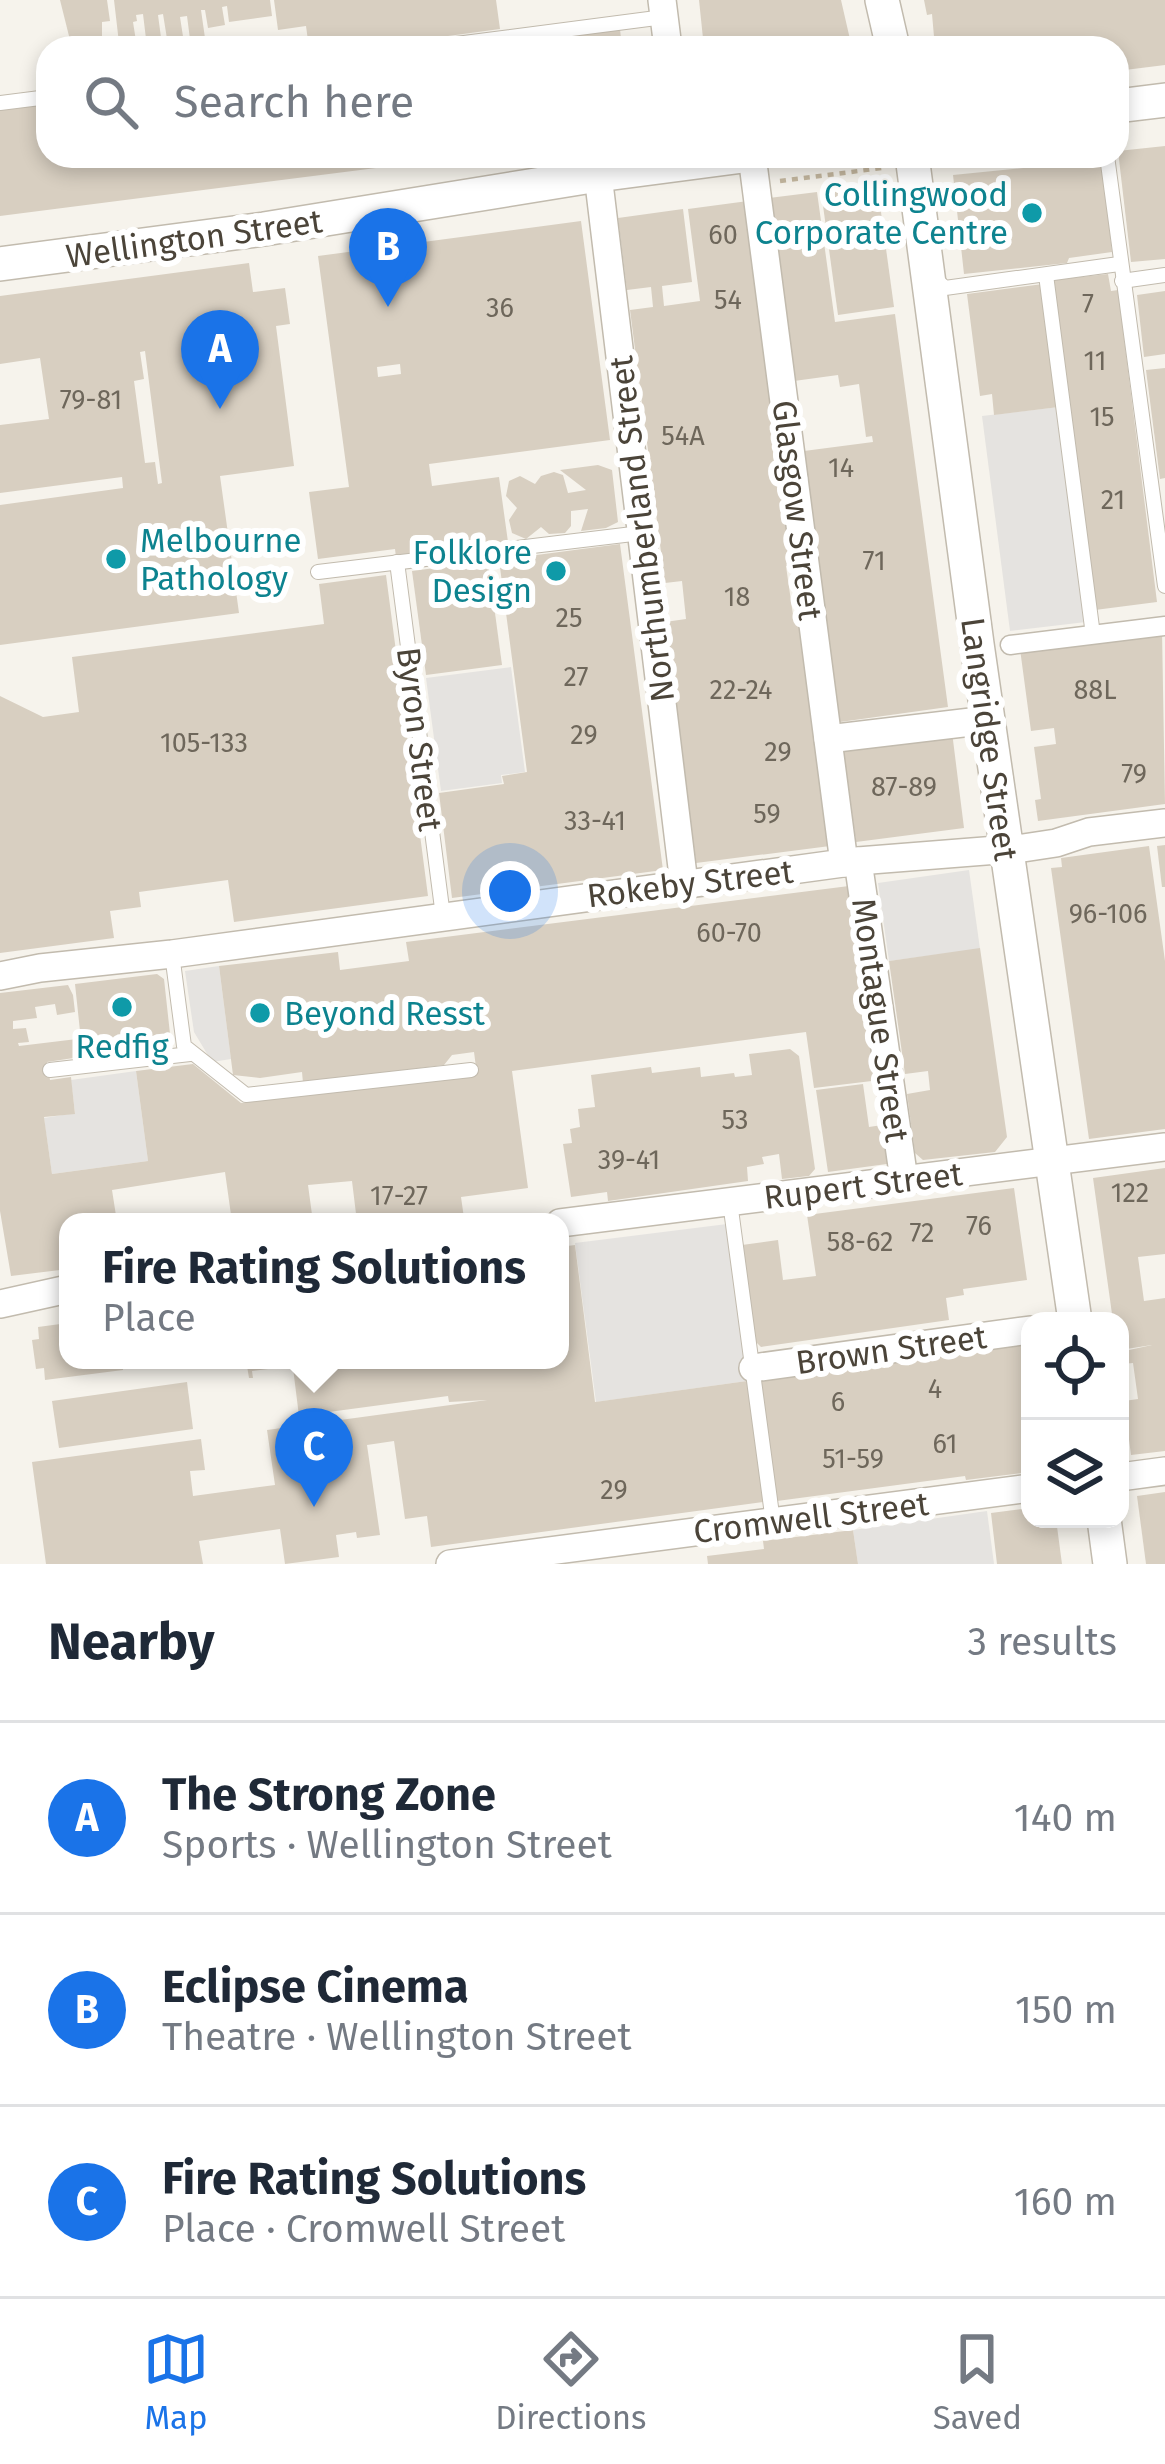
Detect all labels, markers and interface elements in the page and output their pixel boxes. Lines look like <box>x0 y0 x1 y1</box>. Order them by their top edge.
search box <box>36 36 1129 168</box>
icon: search <box>78 69 144 135</box>
text: Search here <box>174 75 414 129</box>
place label: Collingwood Corporate Centre <box>755 175 1008 253</box>
marker: Collingwood Corporate Centre <box>1019 200 1045 226</box>
street label: Wellington Street <box>63 201 325 277</box>
pin: B <box>349 208 427 307</box>
house number: 60 <box>708 219 738 251</box>
house number: 54 <box>714 284 742 316</box>
house number: 7 <box>1082 288 1094 320</box>
house number: 36 <box>486 292 514 324</box>
pin: A <box>181 310 259 409</box>
house number: 11 <box>1083 345 1107 377</box>
street label: Northumberland Street <box>601 353 683 704</box>
house number: 79-81 <box>60 384 122 416</box>
street label: Glasgow Street <box>764 398 830 622</box>
house number: 15 <box>1089 401 1115 433</box>
house number: 54A <box>661 420 705 452</box>
house number: 14 <box>828 452 854 484</box>
house number: 21 <box>1101 484 1125 516</box>
place label: Melbourne Pathology <box>140 521 301 599</box>
place label: Folklore Design <box>413 533 532 611</box>
house number: 71 <box>862 545 886 577</box>
marker: Melbourne Pathology <box>103 546 129 572</box>
marker: Folklore Design <box>543 558 569 584</box>
house number: 18 <box>724 581 750 613</box>
house number: 25 <box>556 602 582 634</box>
street label: Langridge Street <box>952 615 1026 863</box>
street label: Byron Street <box>388 645 450 833</box>
house number: 27 <box>563 661 589 693</box>
house number: 22-24 <box>710 674 772 706</box>
house number: 88L <box>1073 674 1117 706</box>
house number: 29 <box>570 719 598 751</box>
house number: 105-133 <box>160 727 248 759</box>
house number: 29 <box>764 736 792 768</box>
house number: 79 <box>1121 758 1147 790</box>
house number: 87-89 <box>871 771 937 803</box>
house number: 59 <box>753 798 781 830</box>
house number: 33-41 <box>564 805 626 837</box>
street label: Rokeby Street <box>585 851 796 916</box>
your location <box>480 861 540 921</box>
street label: Montague Street <box>843 896 917 1145</box>
house number: 96-106 <box>1069 898 1147 930</box>
house number: 60-70 <box>696 917 762 949</box>
marker: Redfig <box>109 994 135 1020</box>
place label: Beyond Resst <box>284 994 485 1034</box>
marker: Beyond Resst <box>247 1000 273 1026</box>
place label: Redfig <box>75 1027 169 1067</box>
house number: 53 <box>722 1104 748 1136</box>
house number: 39-41 <box>598 1144 660 1176</box>
street label: Rupert Street <box>762 1154 965 1218</box>
house number: 122 <box>1111 1177 1149 1209</box>
house number: 17-27 <box>370 1180 428 1212</box>
house number: 76 <box>966 1210 992 1242</box>
popup <box>59 1213 569 1369</box>
house number: 72 <box>910 1217 934 1249</box>
house number: 58-62 <box>827 1226 893 1258</box>
text: Fire Rating Solutions <box>102 1241 526 1295</box>
text: Place <box>102 1295 196 1341</box>
map controls <box>1021 1312 1129 1528</box>
button: locate <box>1021 1312 1129 1420</box>
street label: Brown Street <box>793 1317 989 1383</box>
house number: 4 <box>928 1373 942 1405</box>
house number: 6 <box>831 1386 845 1418</box>
pin: C <box>275 1408 353 1507</box>
button: layers <box>1021 1420 1129 1528</box>
house number: 61 <box>933 1428 957 1460</box>
house number: 51-59 <box>822 1443 884 1475</box>
house number: 29 <box>600 1474 628 1506</box>
street label: Cromwell Street <box>691 1484 931 1552</box>
text: Nearby <box>48 1611 214 1673</box>
text: 3 results <box>967 1619 1117 1665</box>
text: The Strong Zone <box>162 1768 496 1822</box>
text: A <box>75 1795 99 1841</box>
text: 140 m <box>1014 1795 1117 1841</box>
text: Sports · Wellington Street <box>162 1822 612 1868</box>
text: Eclipse Cinema <box>162 1960 469 2014</box>
text: B <box>75 1987 99 2033</box>
text: 150 m <box>1015 1987 1117 2033</box>
text: Theatre · Wellington Street <box>162 2014 632 2060</box>
text: Fire Rating Solutions <box>162 2152 586 2206</box>
text: C <box>76 2179 98 2225</box>
text: 160 m <box>1014 2179 1117 2225</box>
text: Place · Cromwell Street <box>162 2206 565 2252</box>
tab: Map <box>143 2326 209 2438</box>
tab: Directions <box>495 2326 647 2438</box>
tab: Saved <box>933 2326 1022 2438</box>

